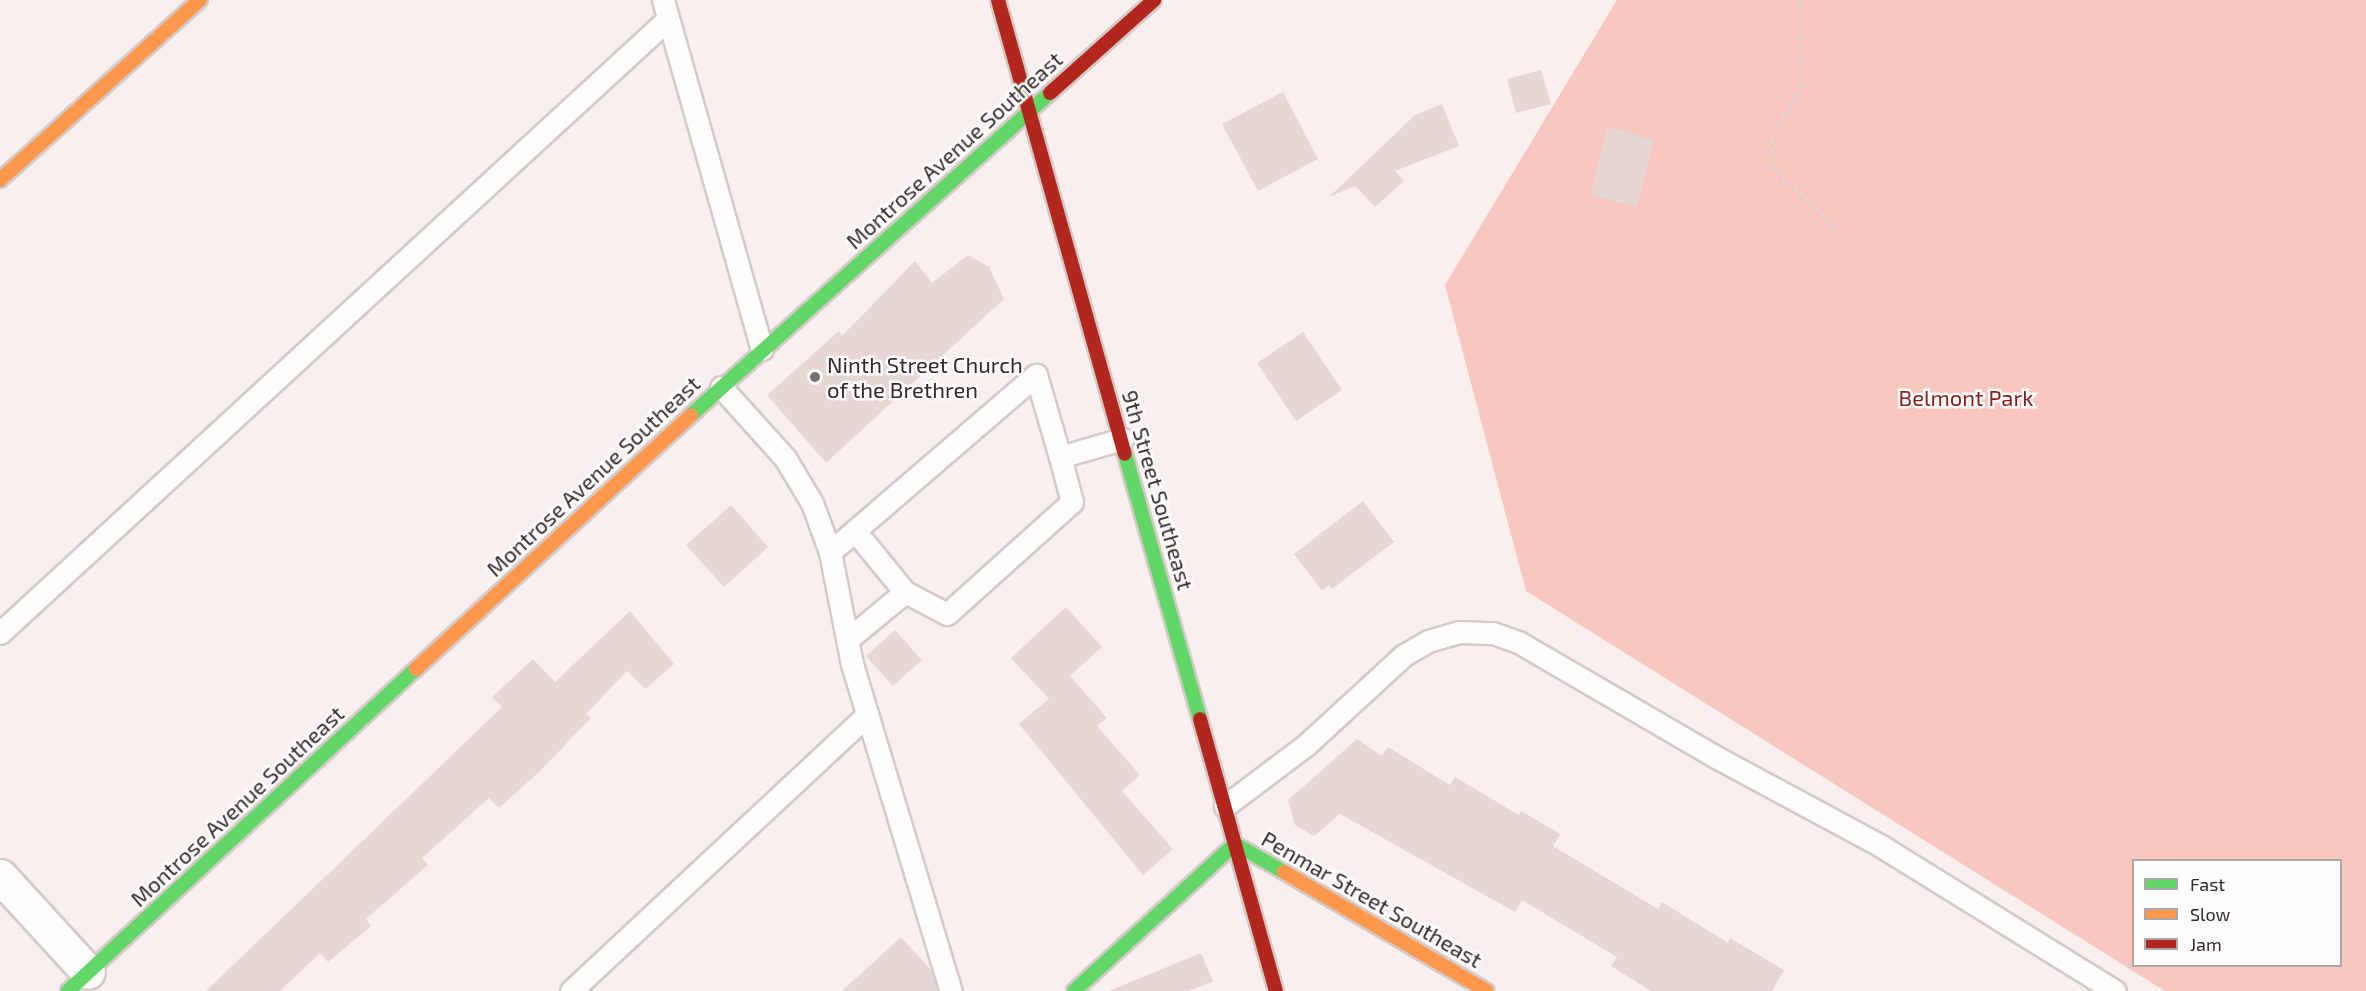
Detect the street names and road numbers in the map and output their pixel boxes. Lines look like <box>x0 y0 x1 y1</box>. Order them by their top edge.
street label: Montrose Avenue Southeast <box>840 46 1068 254</box>
street label: Montrose Avenue Southeast <box>481 370 705 582</box>
street label: 9th Street Southeast <box>1117 387 1199 593</box>
street label: Montrose Avenue Southeast <box>125 700 349 912</box>
street label: Penmar Street Southeast <box>1257 825 1487 973</box>

